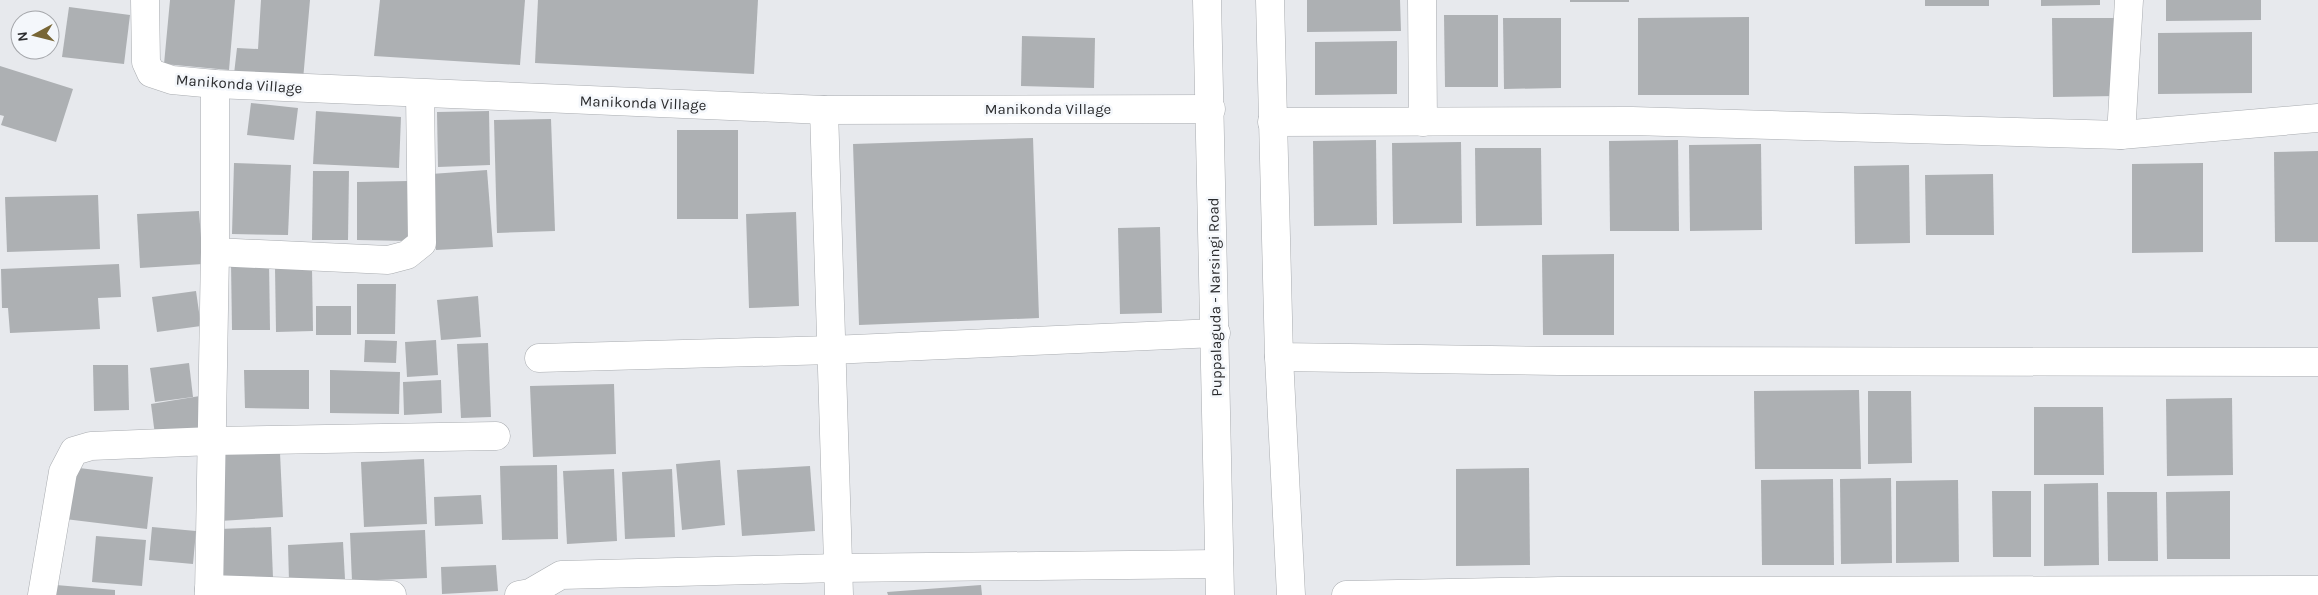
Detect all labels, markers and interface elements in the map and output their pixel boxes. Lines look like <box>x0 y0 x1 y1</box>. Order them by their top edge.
north arrow <box>10 10 60 60</box>
text: N <box>14 31 32 43</box>
street label: Manikonda Village <box>175 71 303 97</box>
street label: Manikonda Village <box>579 92 707 114</box>
street label: Manikonda Village <box>985 100 1111 118</box>
street label: Puppalaguda - Narsingi Road <box>1204 197 1226 397</box>

